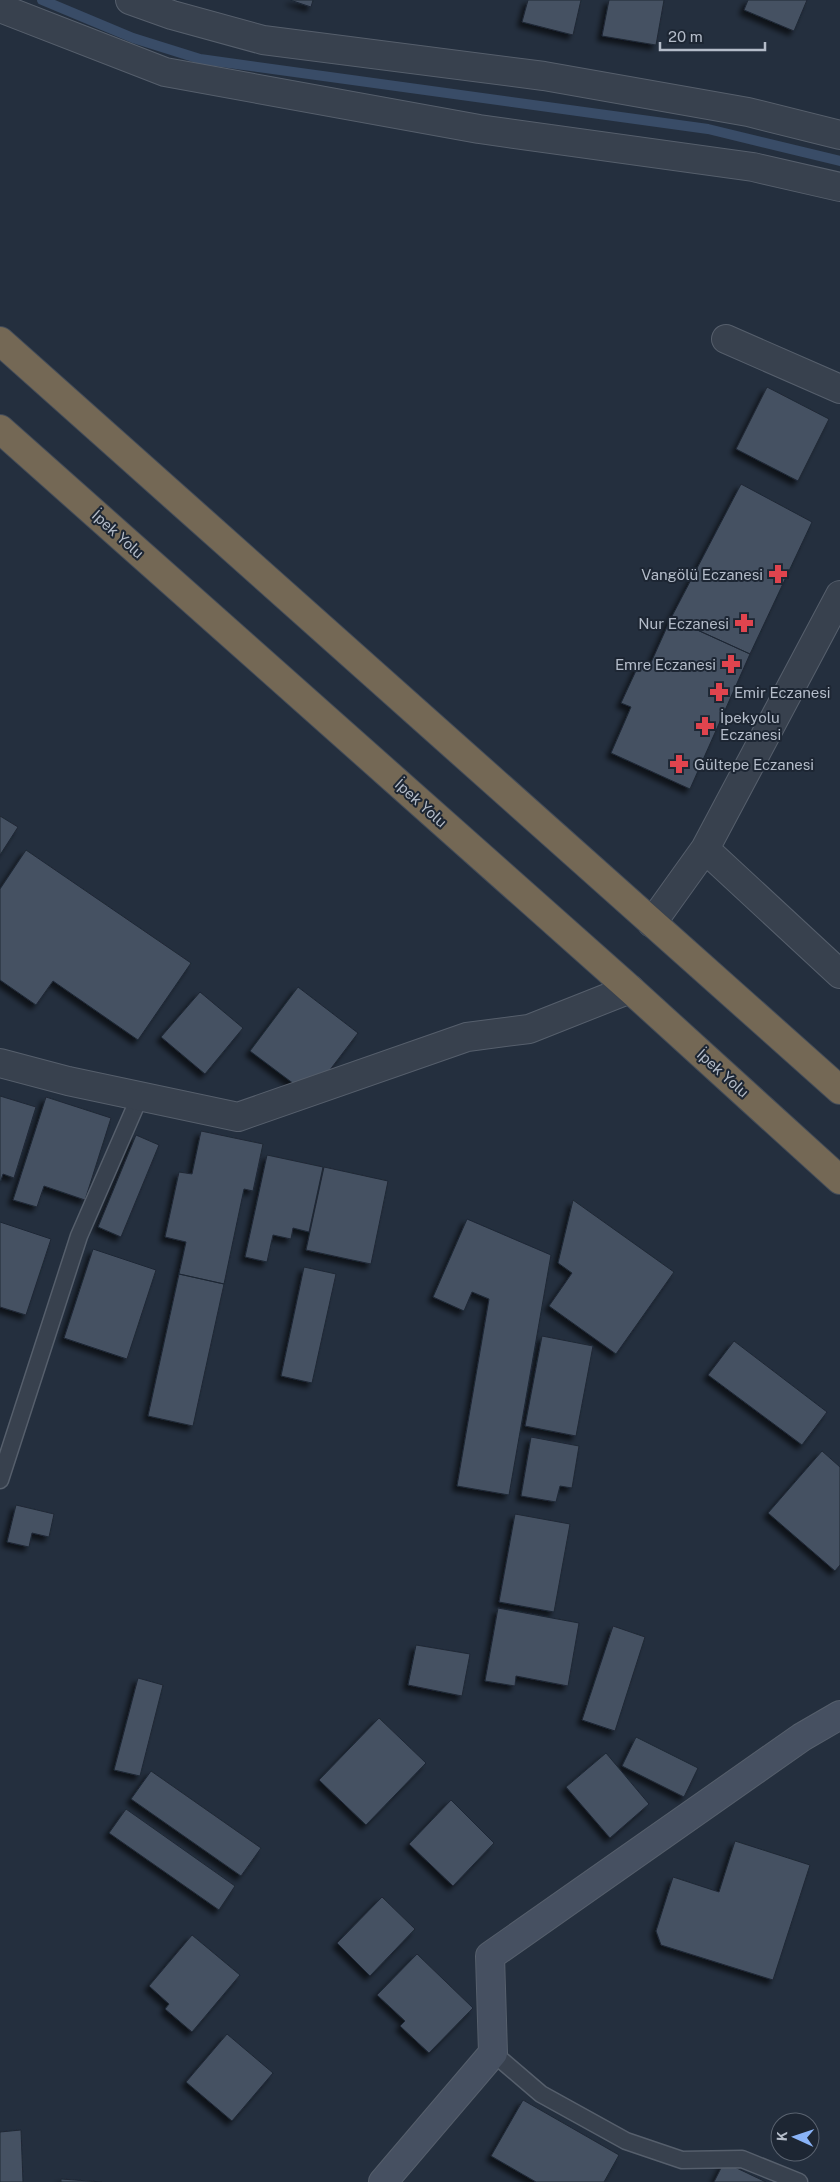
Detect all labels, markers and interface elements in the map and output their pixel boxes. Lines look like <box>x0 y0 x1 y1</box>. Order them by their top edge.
scale bar <box>660 20 765 52</box>
text: 20 m <box>668 28 703 45</box>
street label: İpek Yolu <box>89 506 148 562</box>
pharmacy icon: Vangölü Eczanesi <box>767 563 789 585</box>
place label: Vangölü Eczanesi <box>641 566 763 583</box>
pharmacy icon: Nur Eczanesi <box>733 612 755 634</box>
place label: Nur Eczanesi <box>638 615 729 632</box>
pharmacy icon: Emre Eczanesi <box>720 653 742 675</box>
place label: Emre Eczanesi <box>615 656 716 673</box>
pharmacy icon: Emir Eczanesi <box>708 681 730 703</box>
place label: Emir Eczanesi <box>734 684 831 701</box>
place label: İpekyolu Eczanesi <box>720 708 781 743</box>
pharmacy icon: İpekyolu Eczanesi <box>694 715 716 737</box>
pharmacy icon: Gültepe Eczanesi <box>668 753 690 775</box>
place label: Gültepe Eczanesi <box>694 756 814 773</box>
street label: İpek Yolu <box>392 775 451 831</box>
street label: İpek Yolu <box>694 1045 753 1101</box>
north arrow <box>770 2112 820 2162</box>
text: K <box>774 2131 790 2142</box>

